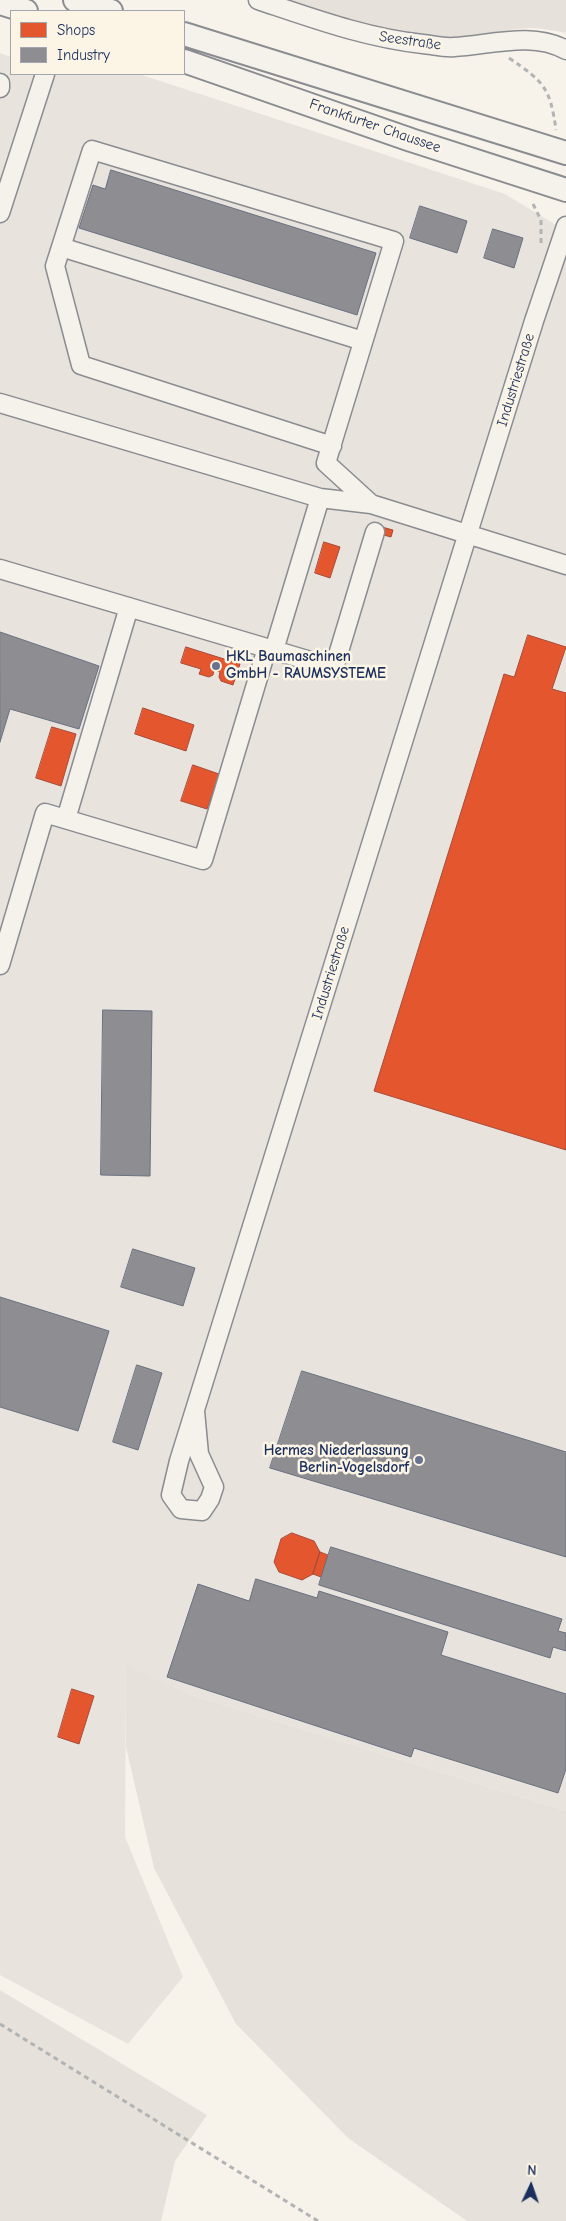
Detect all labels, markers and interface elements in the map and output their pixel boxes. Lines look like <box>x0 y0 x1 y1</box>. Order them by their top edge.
legend <box>10 10 185 75</box>
text: Shops <box>57 21 95 39</box>
street label: Seestraße <box>378 28 442 54</box>
text: Industry <box>57 46 110 64</box>
street label: Frankfurter Chaussee <box>307 95 443 157</box>
street label: Industriestraße <box>493 331 539 429</box>
place label: HKL Baumaschinen GmbH - RAUMSYSTEME <box>226 648 386 683</box>
marker: HKL Baumaschinen GmbH - RAUMSYSTEME <box>210 660 222 672</box>
street label: Industriestraße <box>308 924 354 1022</box>
place label: Hermes Niederlassung Berlin-Vogelsdorf <box>264 1442 409 1477</box>
marker: Hermes Niederlassung Berlin-Vogelsdorf <box>413 1454 425 1466</box>
north arrow <box>506 2161 556 2211</box>
text: N <box>527 2162 537 2179</box>

